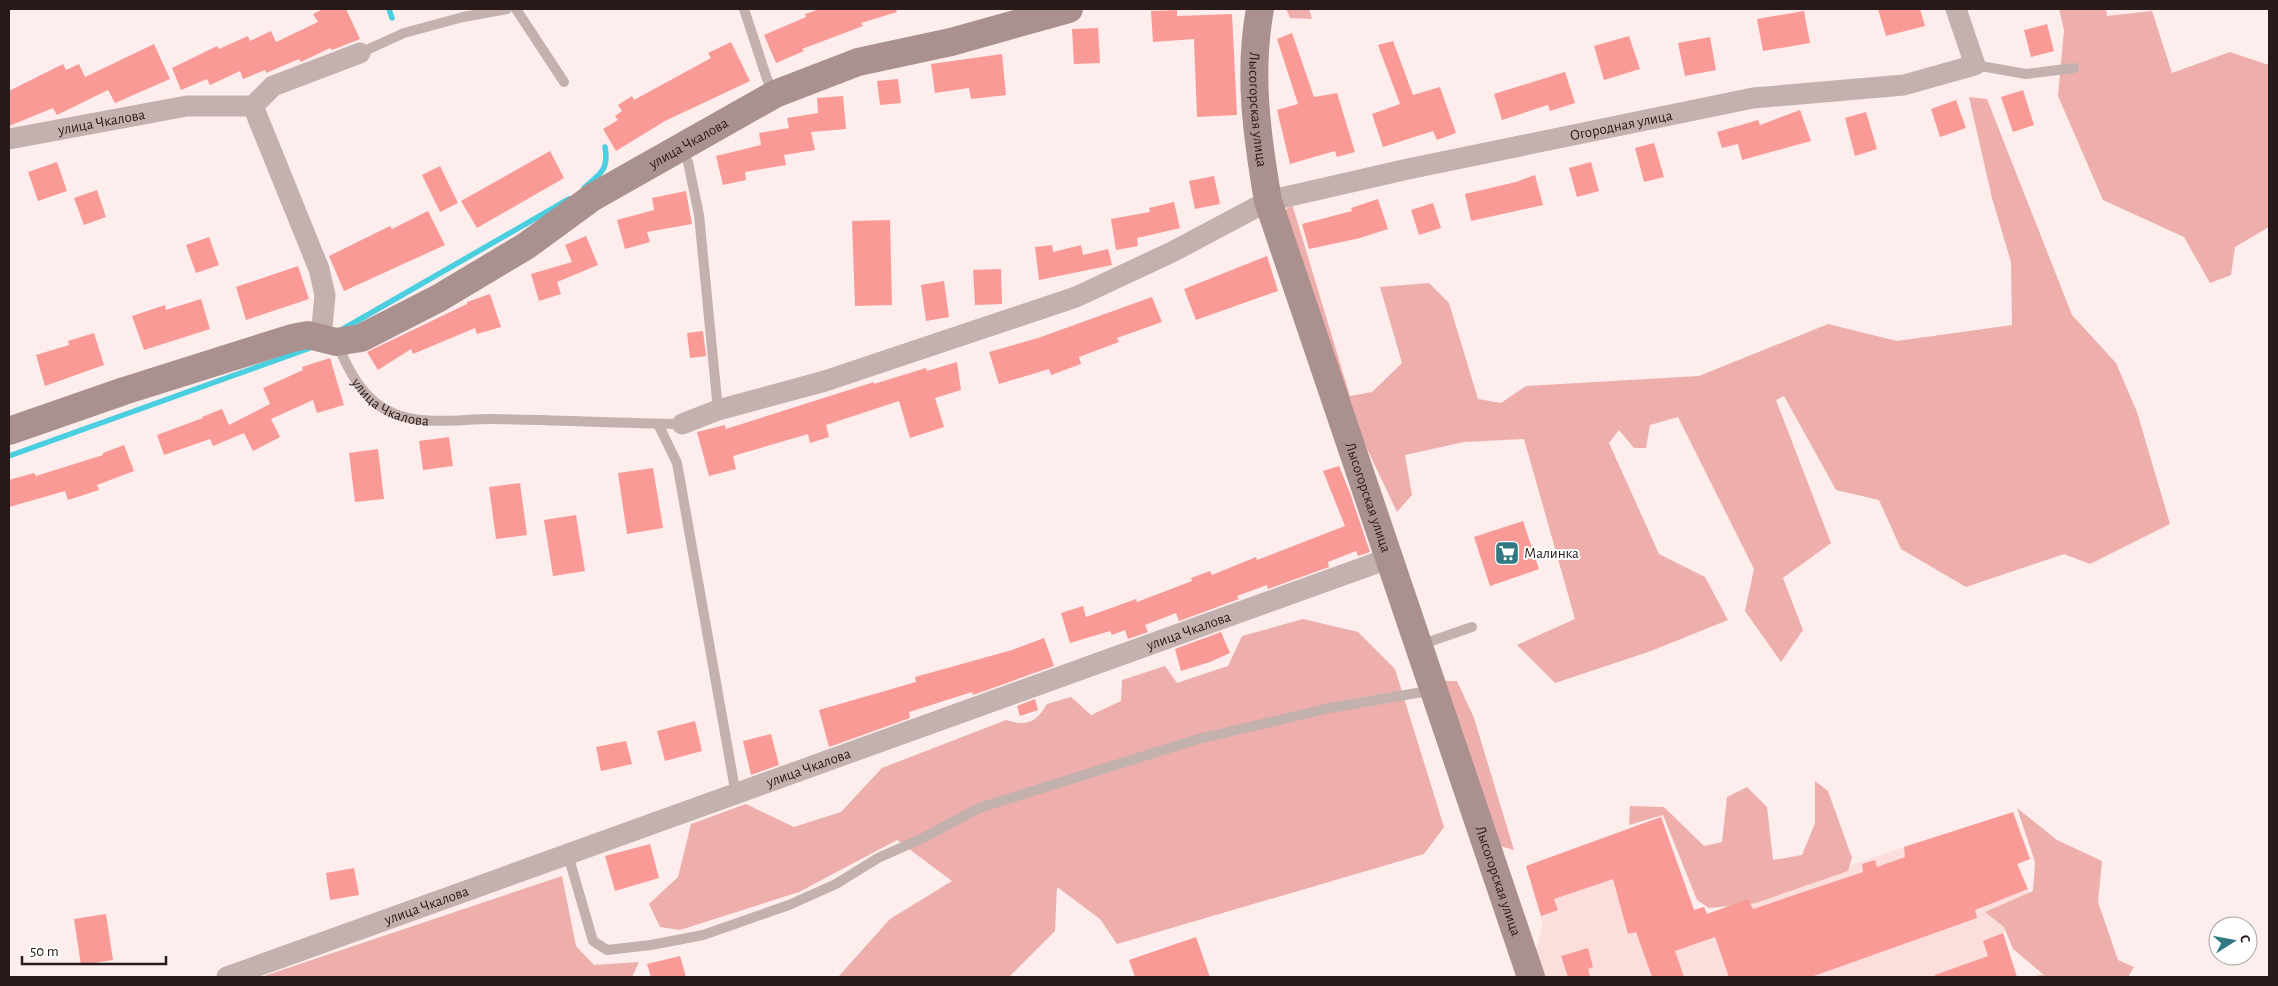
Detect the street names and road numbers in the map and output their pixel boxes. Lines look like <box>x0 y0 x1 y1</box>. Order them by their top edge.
street label: Лысогорская улица <box>1246 52 1269 168</box>
street label: улица Чкалова <box>56 107 146 138</box>
street label: Огородная улица <box>1568 108 1674 144</box>
street label: улица Чкалова <box>646 115 731 172</box>
street label: улица Чкалова <box>348 375 430 429</box>
street label: Лысогорская улица <box>1342 440 1394 555</box>
street label: улица Чкалова <box>1144 609 1233 653</box>
street label: улица Чкалова <box>764 746 853 790</box>
street label: Лысогорская улица <box>1472 824 1524 938</box>
street label: улица Чкалова <box>382 884 471 928</box>

